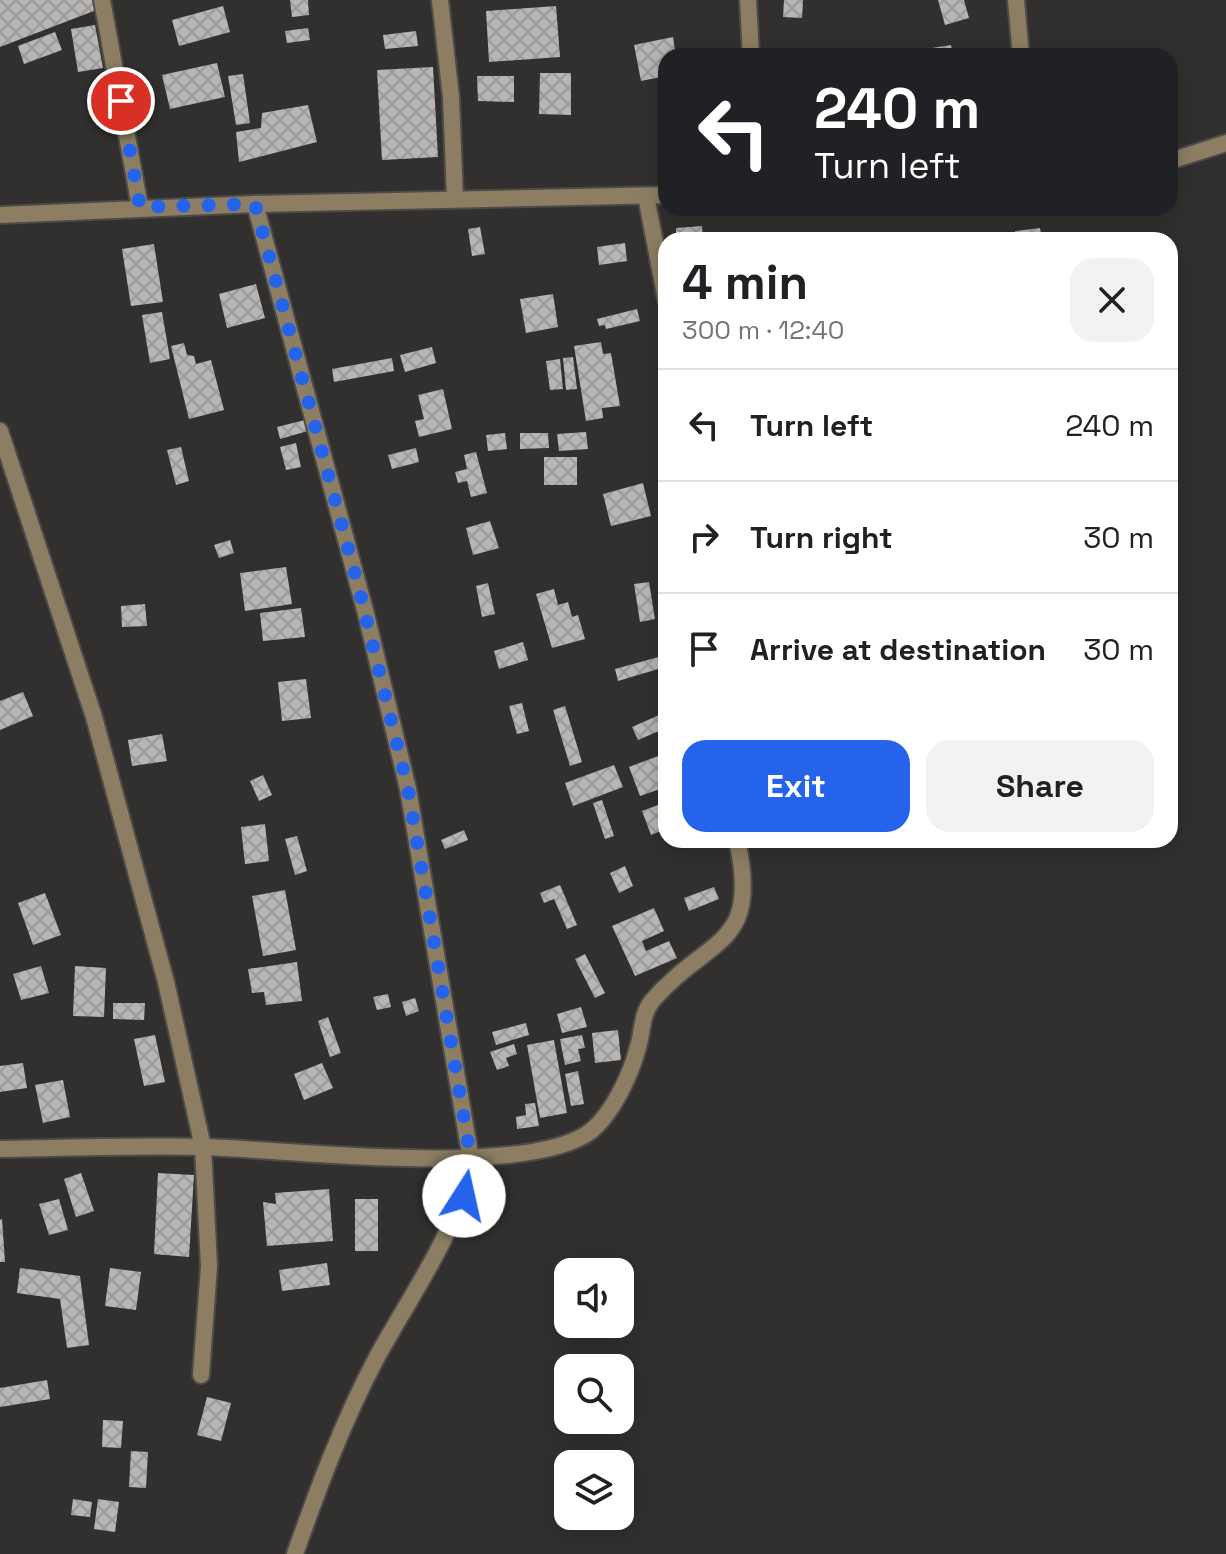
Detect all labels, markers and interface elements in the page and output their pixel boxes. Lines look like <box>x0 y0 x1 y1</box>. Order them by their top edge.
pin <box>87 67 155 135</box>
text: 240 m <box>814 73 980 144</box>
icon: arrive <box>99 79 143 123</box>
icon: left <box>682 80 786 184</box>
text: Turn left <box>814 143 961 189</box>
text: 4 min <box>682 252 808 313</box>
button: close <box>1070 258 1154 342</box>
text: 300 m · 12:40 <box>682 313 844 347</box>
icon: left <box>682 403 726 447</box>
text: Turn left <box>750 406 873 445</box>
text: 240 m <box>1065 406 1154 445</box>
icon: right <box>682 515 726 559</box>
text: Turn right <box>750 518 893 557</box>
text: 30 m <box>1083 518 1154 557</box>
icon: arrive <box>682 627 726 671</box>
text: Arrive at destination <box>750 630 1046 669</box>
text: 30 m <box>1083 630 1154 669</box>
button: Exit <box>682 740 910 832</box>
button: Share <box>926 740 1154 832</box>
position arrow <box>422 1154 506 1238</box>
map controls <box>554 1258 634 1530</box>
button: sound <box>554 1258 634 1338</box>
button: search <box>554 1354 634 1434</box>
button: layers <box>554 1450 634 1530</box>

